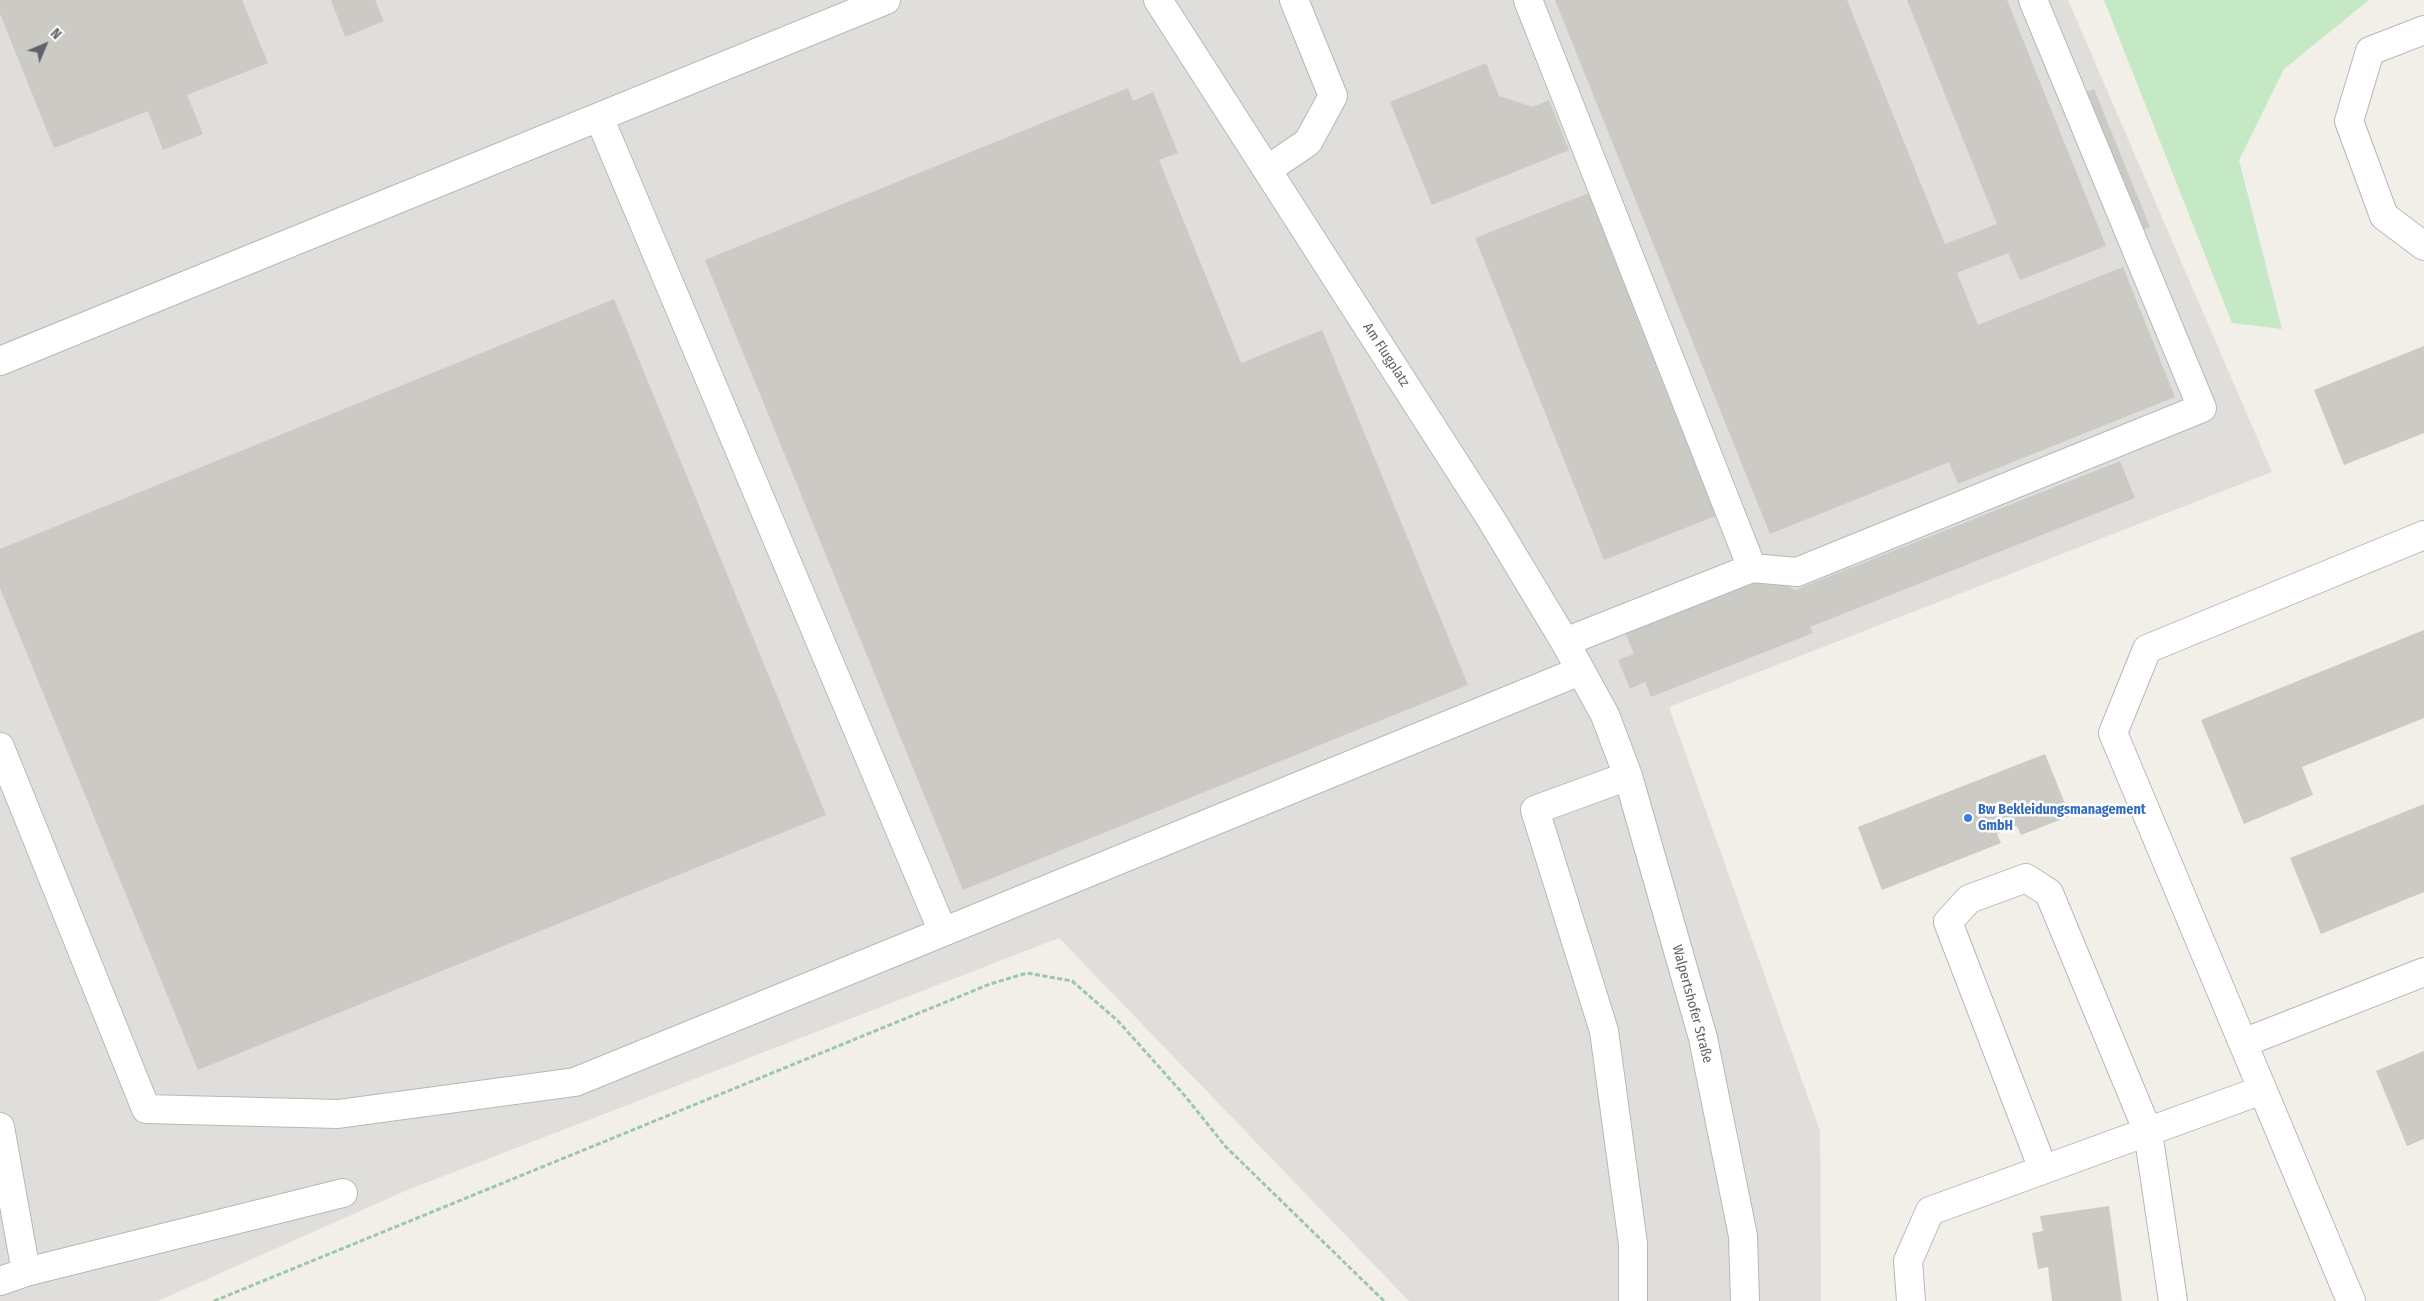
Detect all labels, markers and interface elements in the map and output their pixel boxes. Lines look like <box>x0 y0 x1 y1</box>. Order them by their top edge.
north arrow <box>20 20 70 70</box>
text: N <box>47 25 65 43</box>
street label: Am Flugplatz <box>1359 320 1413 390</box>
place label: Bw Bekleidungsmanagement GmbH <box>1978 802 2146 834</box>
marker: Bw Bekleidungsmanagement GmbH <box>1962 812 1974 824</box>
street label: Walpertshofer Straße <box>1668 943 1716 1065</box>

